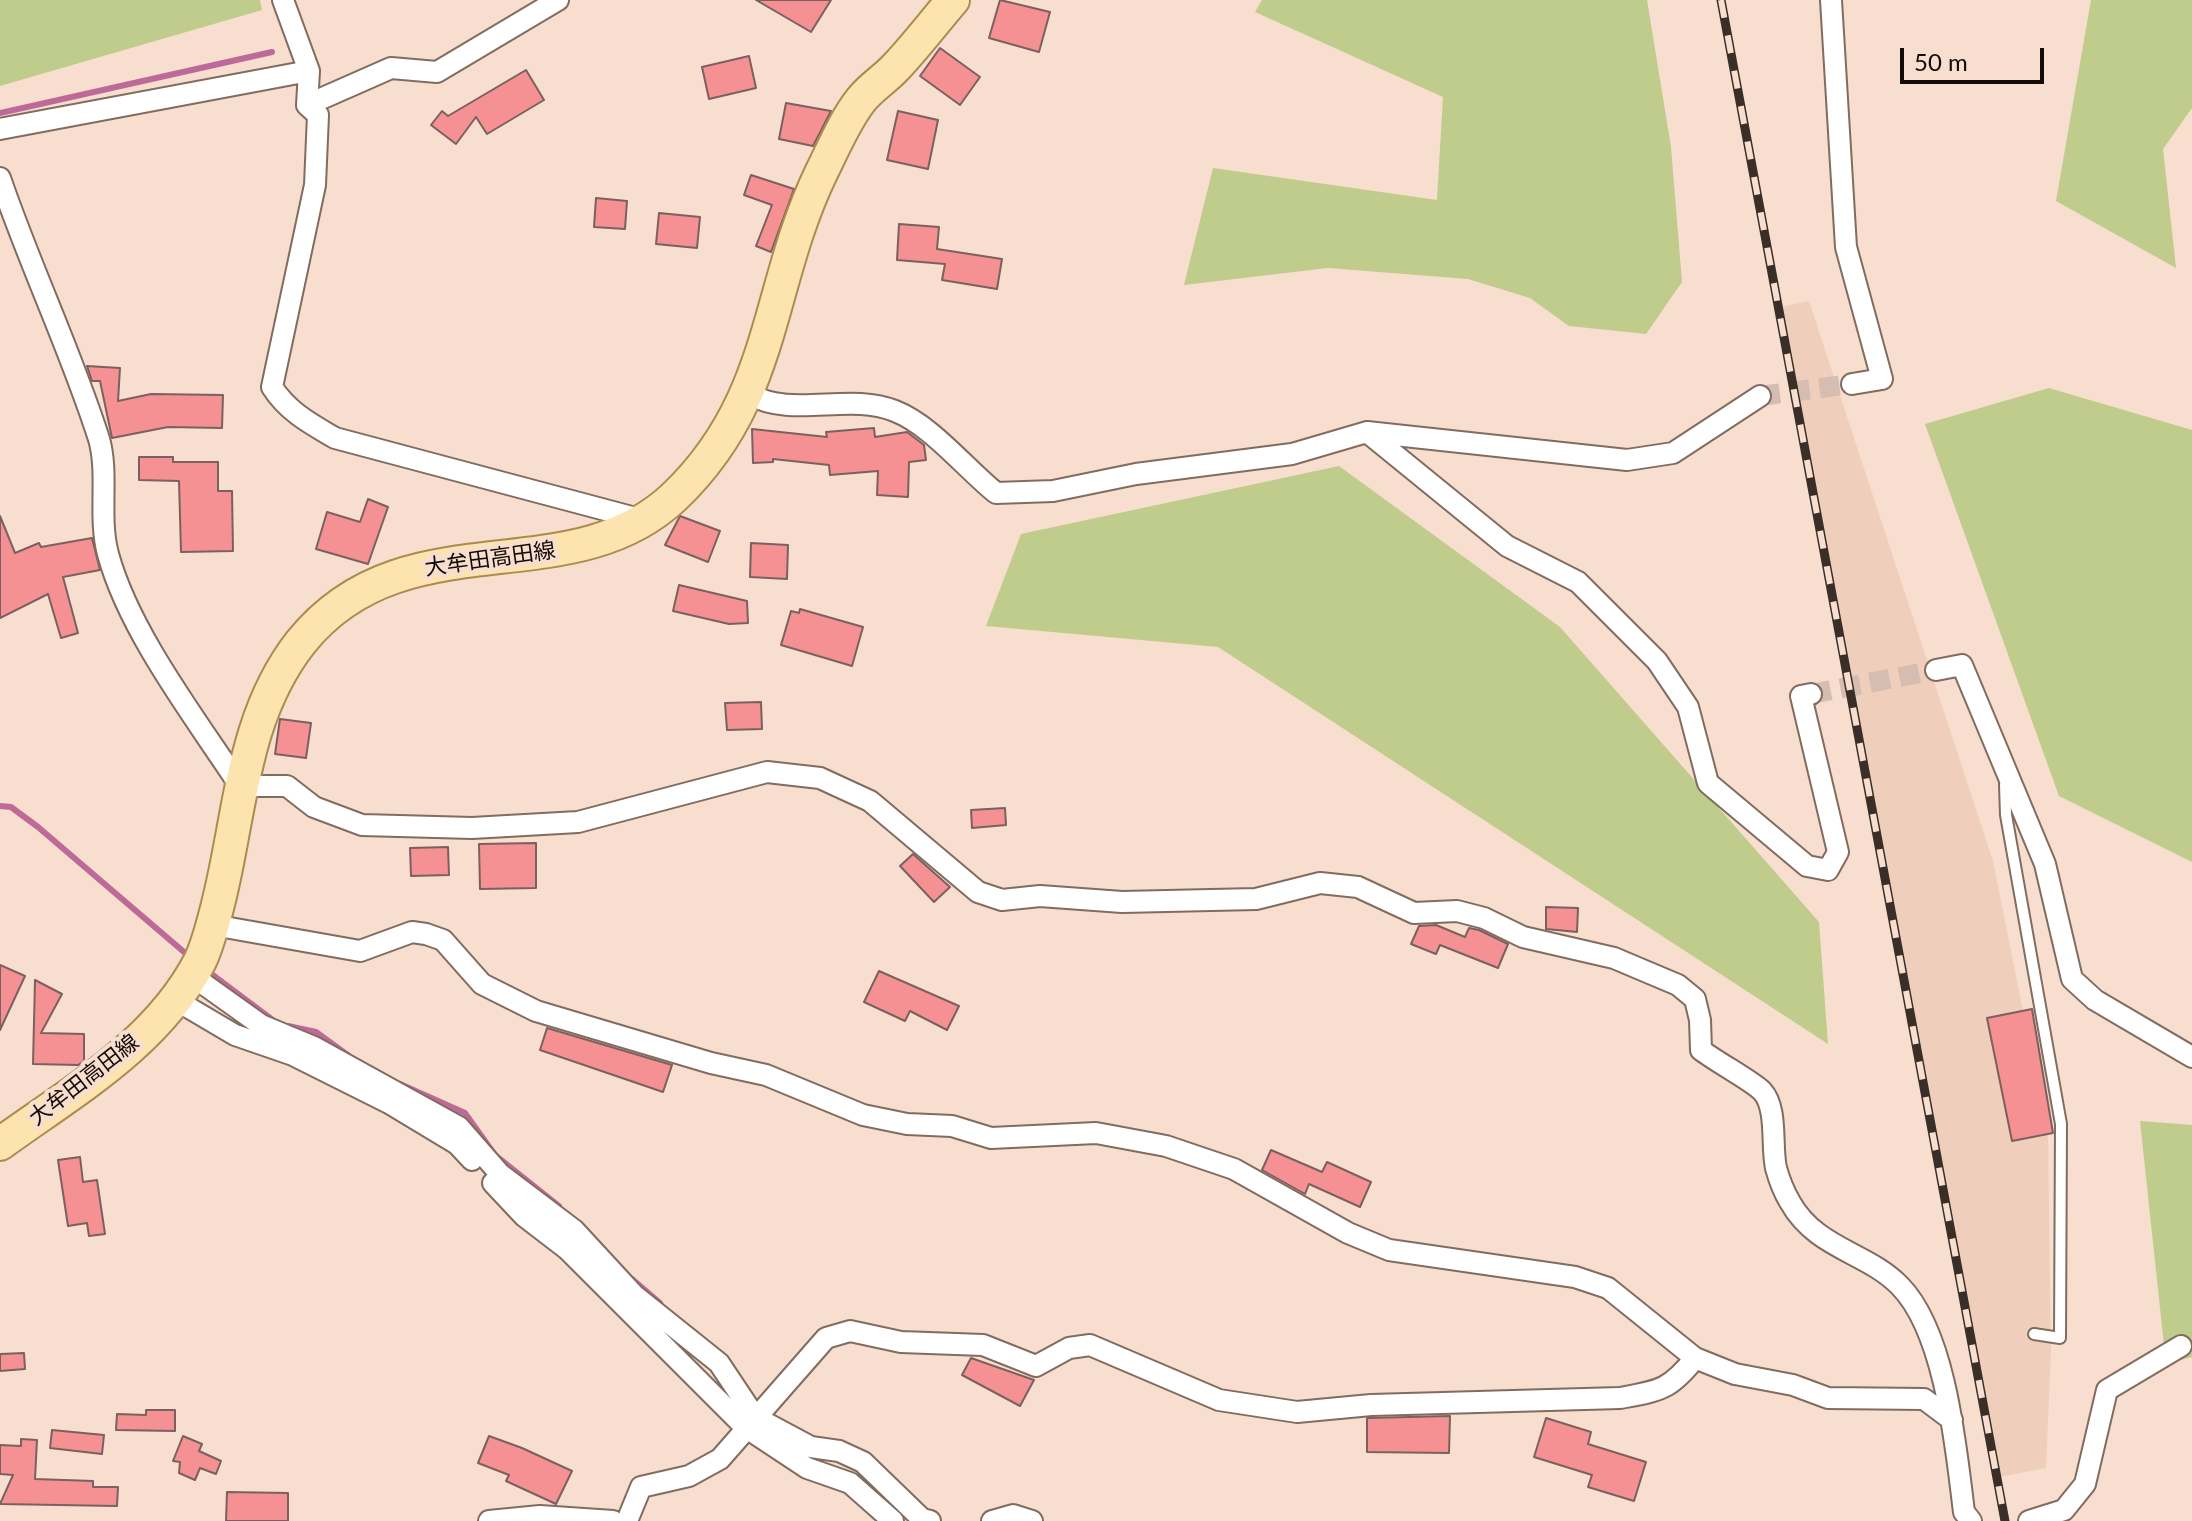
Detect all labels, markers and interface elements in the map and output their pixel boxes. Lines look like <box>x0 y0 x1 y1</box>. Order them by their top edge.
scale bar <box>1904 32 2048 82</box>
text: 50 m <box>1914 47 1968 76</box>
street label: 大牟田高田線 <box>423 537 557 581</box>
street label: 大牟田高田線 <box>24 1029 144 1131</box>

